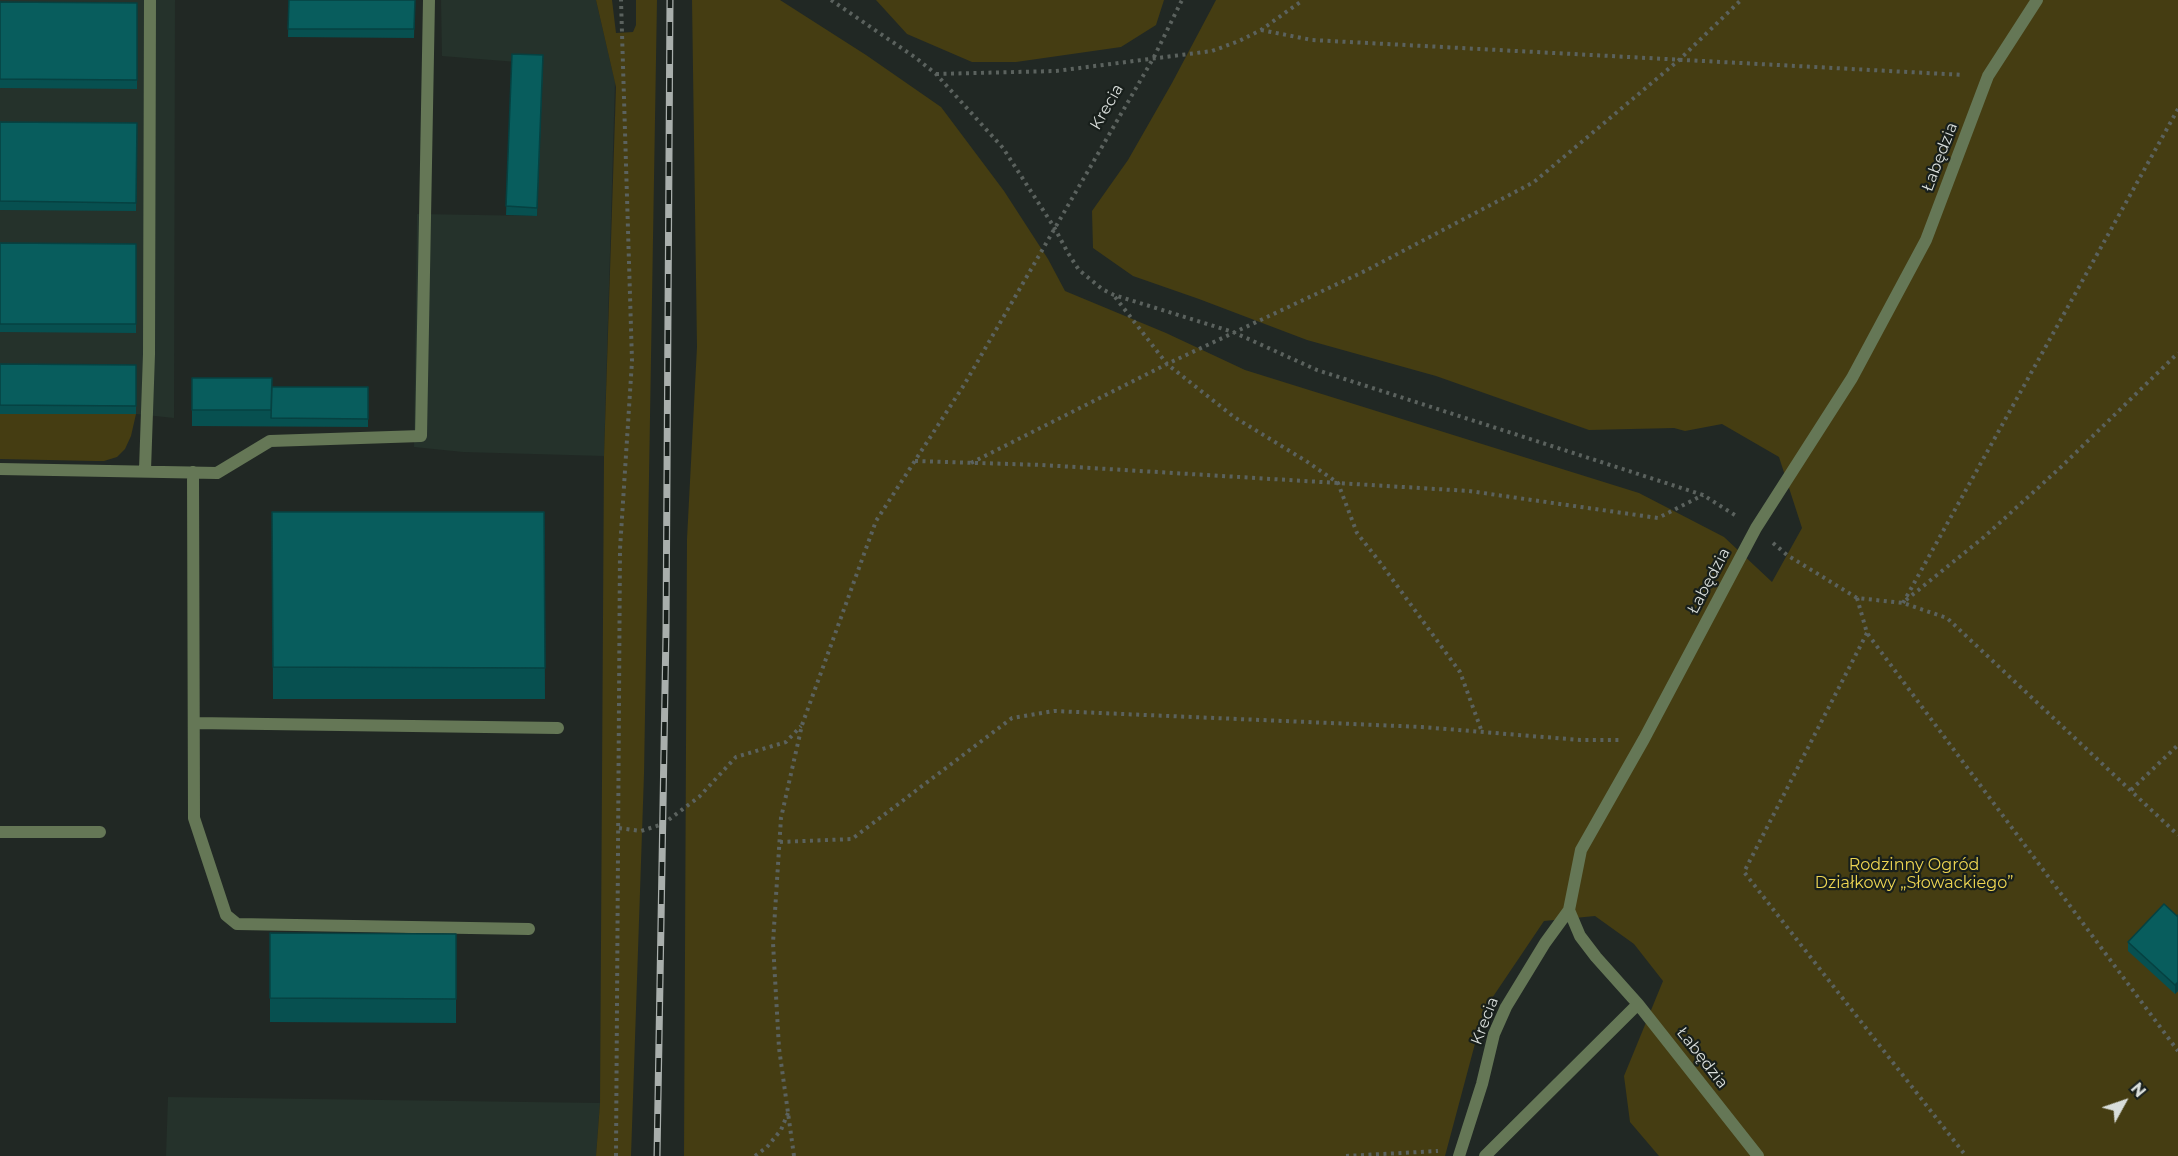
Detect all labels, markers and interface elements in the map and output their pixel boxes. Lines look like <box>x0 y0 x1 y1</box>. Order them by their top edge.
street label: Krecia <box>1086 81 1128 133</box>
street label: Łabędzia <box>1918 120 1962 194</box>
street label: Łabędzia <box>1684 545 1734 617</box>
park label: Rodzinny Ogród Działkowy „Słowackiego” <box>1815 855 2013 893</box>
street label: Krecia <box>1467 994 1503 1048</box>
street label: Łabędzia <box>1672 1024 1732 1092</box>
north arrow <box>2094 1072 2154 1132</box>
text: N <box>2127 1079 2150 1101</box>

